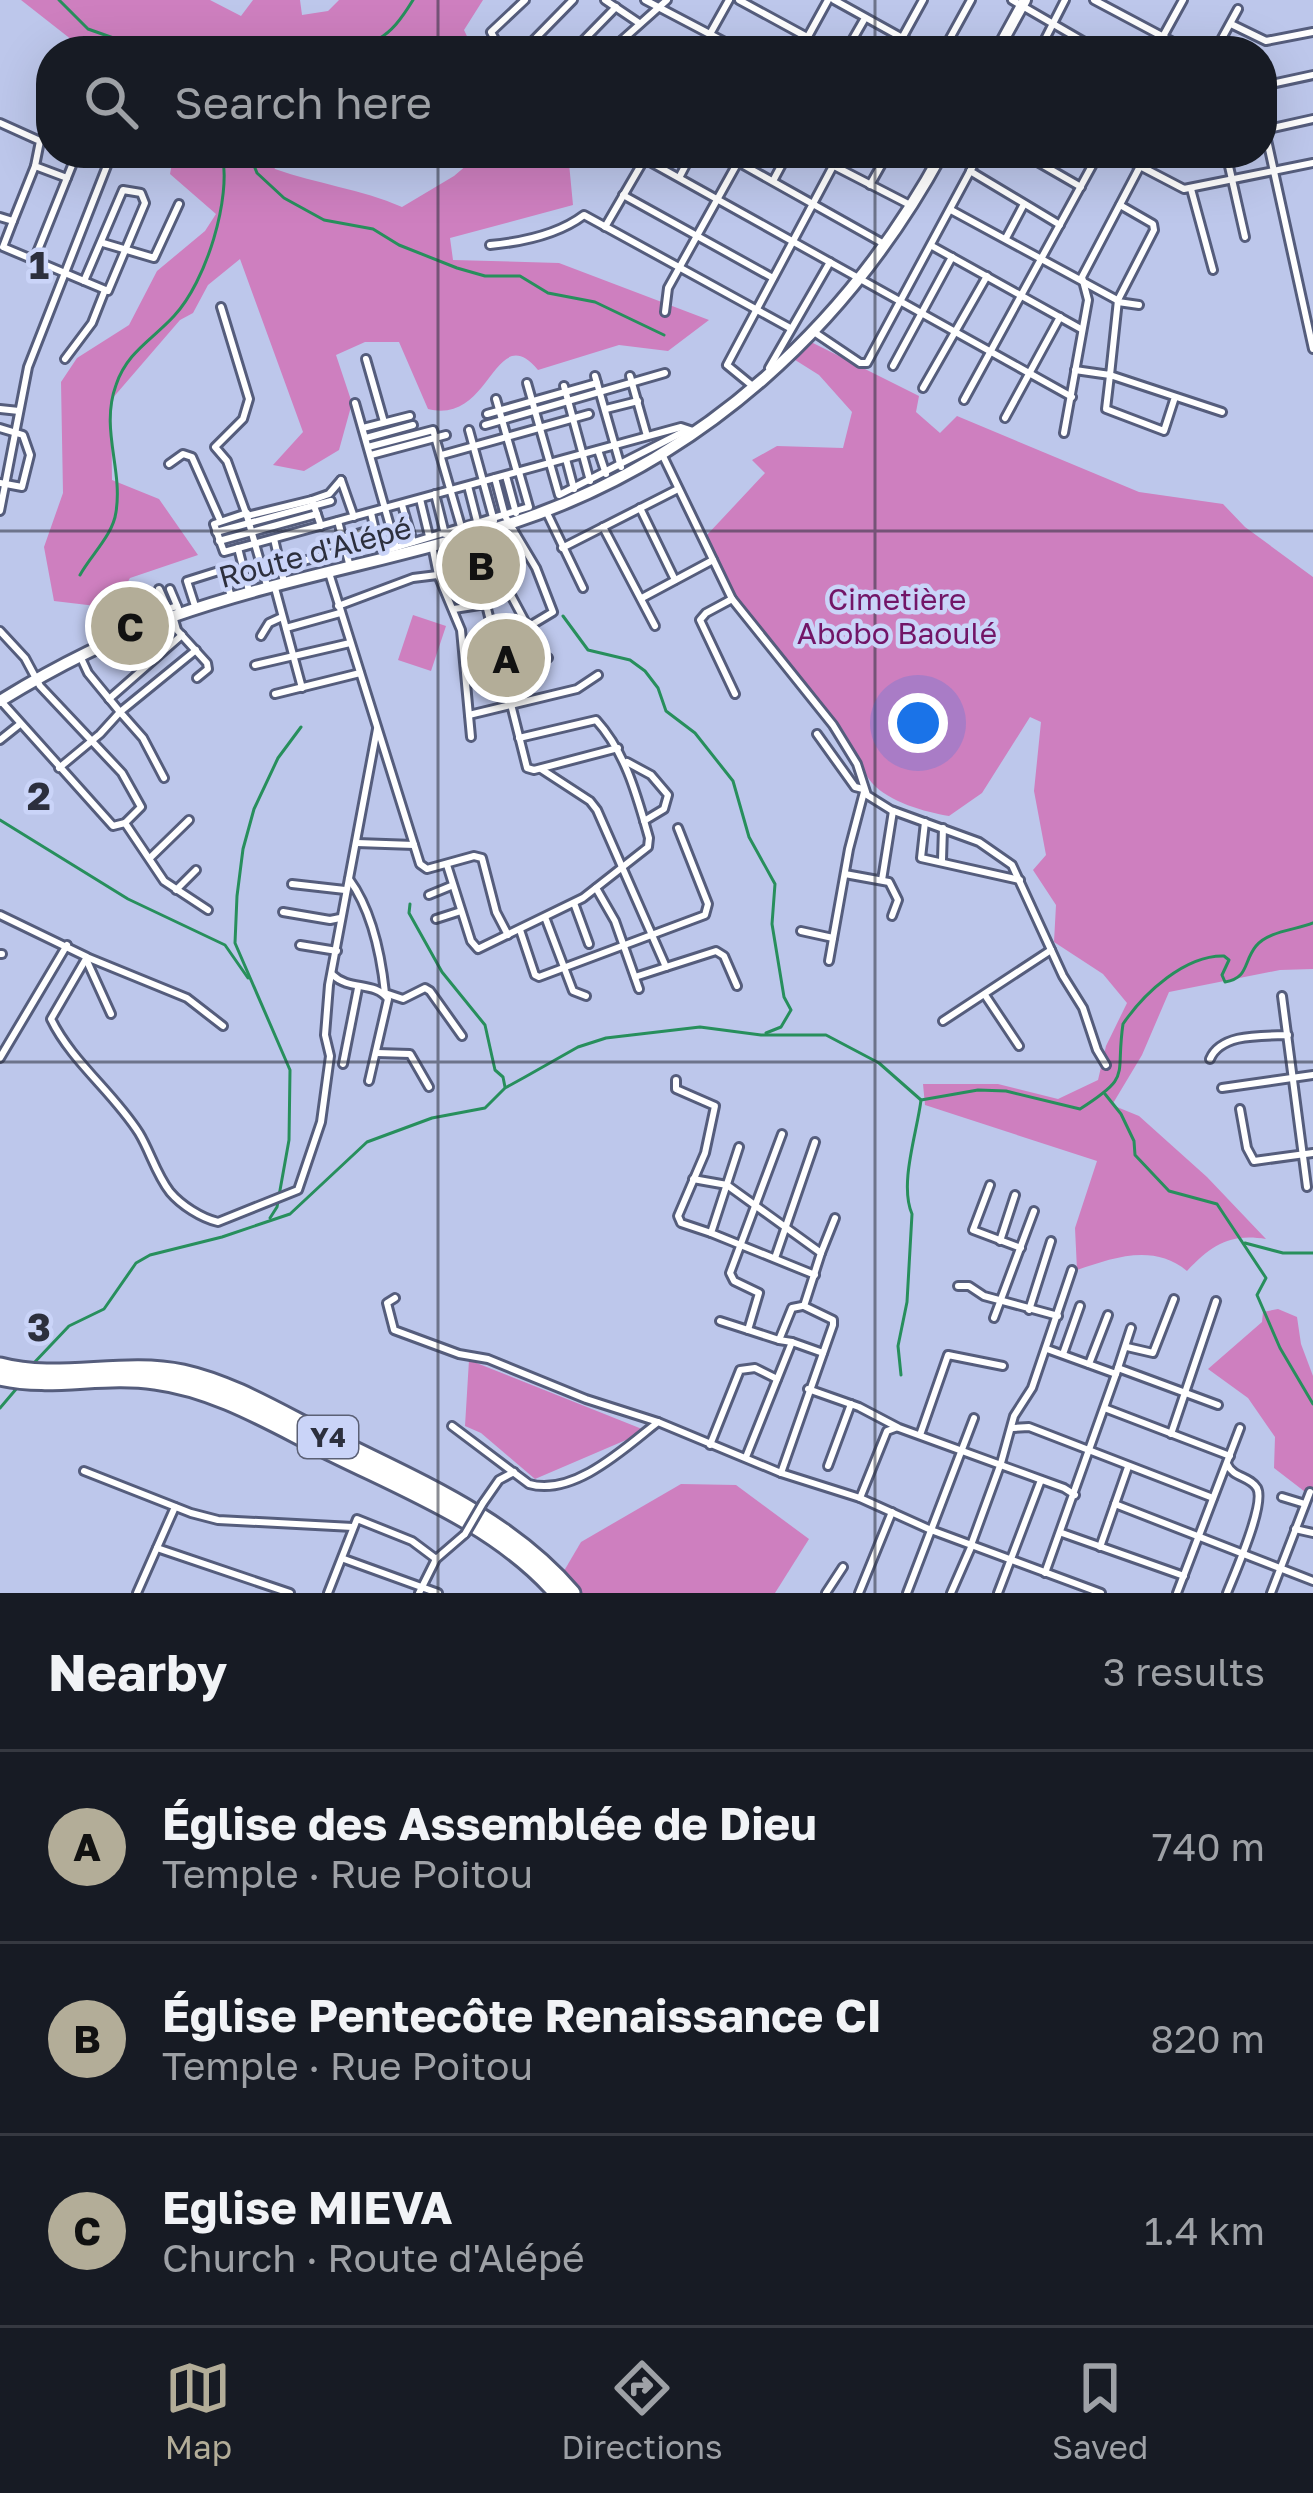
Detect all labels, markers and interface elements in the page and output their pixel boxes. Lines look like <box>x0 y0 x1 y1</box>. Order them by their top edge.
search box <box>36 36 1277 168</box>
icon: search <box>78 69 144 135</box>
text: Search here <box>174 75 432 129</box>
text: 1 <box>29 241 49 288</box>
street label: Route d'Alépé <box>215 509 415 595</box>
pin: B <box>442 520 520 610</box>
pin: C <box>91 581 169 671</box>
park label: Cimetière Abobo Baoulé <box>797 581 997 651</box>
pin: A <box>467 613 545 703</box>
your location <box>888 693 948 753</box>
text: 2 <box>27 772 51 819</box>
text: 3 <box>27 1303 51 1350</box>
road number: Y4 <box>298 1416 358 1458</box>
text: Nearby <box>48 1641 227 1702</box>
text: 3 results <box>1103 1648 1265 1695</box>
text: Église des Assemblée de Dieu <box>162 1796 817 1850</box>
text: A <box>73 1823 101 1870</box>
text: 740 m <box>1152 1823 1265 1870</box>
text: Temple · Rue Poitou <box>162 1850 533 1897</box>
text: Église Pentecôte Renaissance CI <box>162 1988 882 2042</box>
text: B <box>73 2015 101 2062</box>
text: 820 m <box>1150 2015 1265 2062</box>
text: Temple · Rue Poitou <box>162 2042 533 2089</box>
text: Eglise MIEVA <box>162 2180 452 2234</box>
text: C <box>73 2207 101 2254</box>
text: 1.4 km <box>1144 2207 1265 2254</box>
text: Church · Route d'Alépé <box>162 2234 585 2281</box>
tab: Map <box>165 2355 232 2466</box>
tab: Directions <box>561 2355 723 2466</box>
tab: Saved <box>1052 2355 1148 2466</box>

